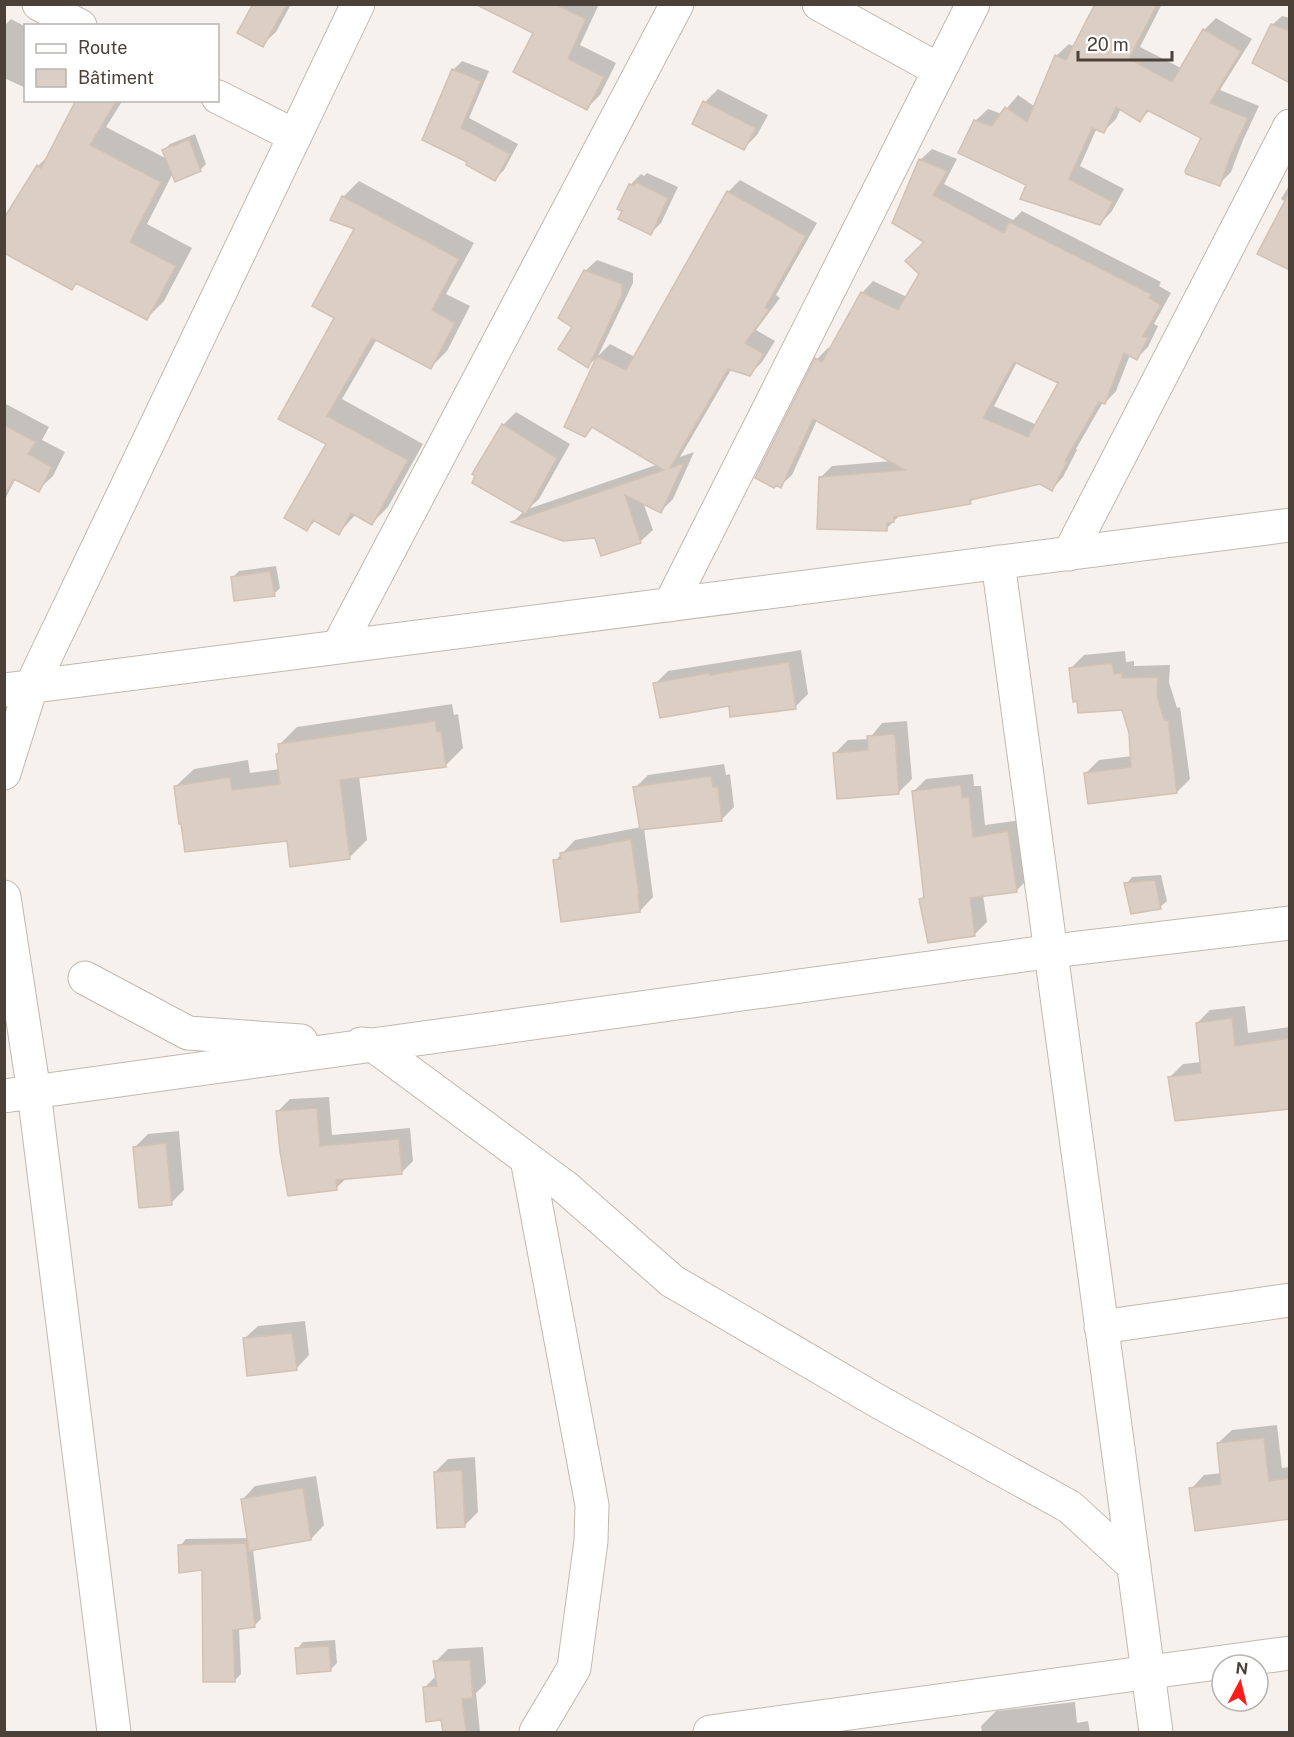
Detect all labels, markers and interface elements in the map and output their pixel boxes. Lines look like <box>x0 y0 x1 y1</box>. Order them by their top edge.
legend <box>24 24 219 102</box>
scale bar <box>1078 24 1172 62</box>
text: 20 m <box>1087 34 1129 55</box>
text: Route <box>78 37 127 58</box>
text: Bâtiment <box>78 67 154 88</box>
north arrow <box>1210 1653 1270 1713</box>
text: N <box>1234 1658 1249 1679</box>

